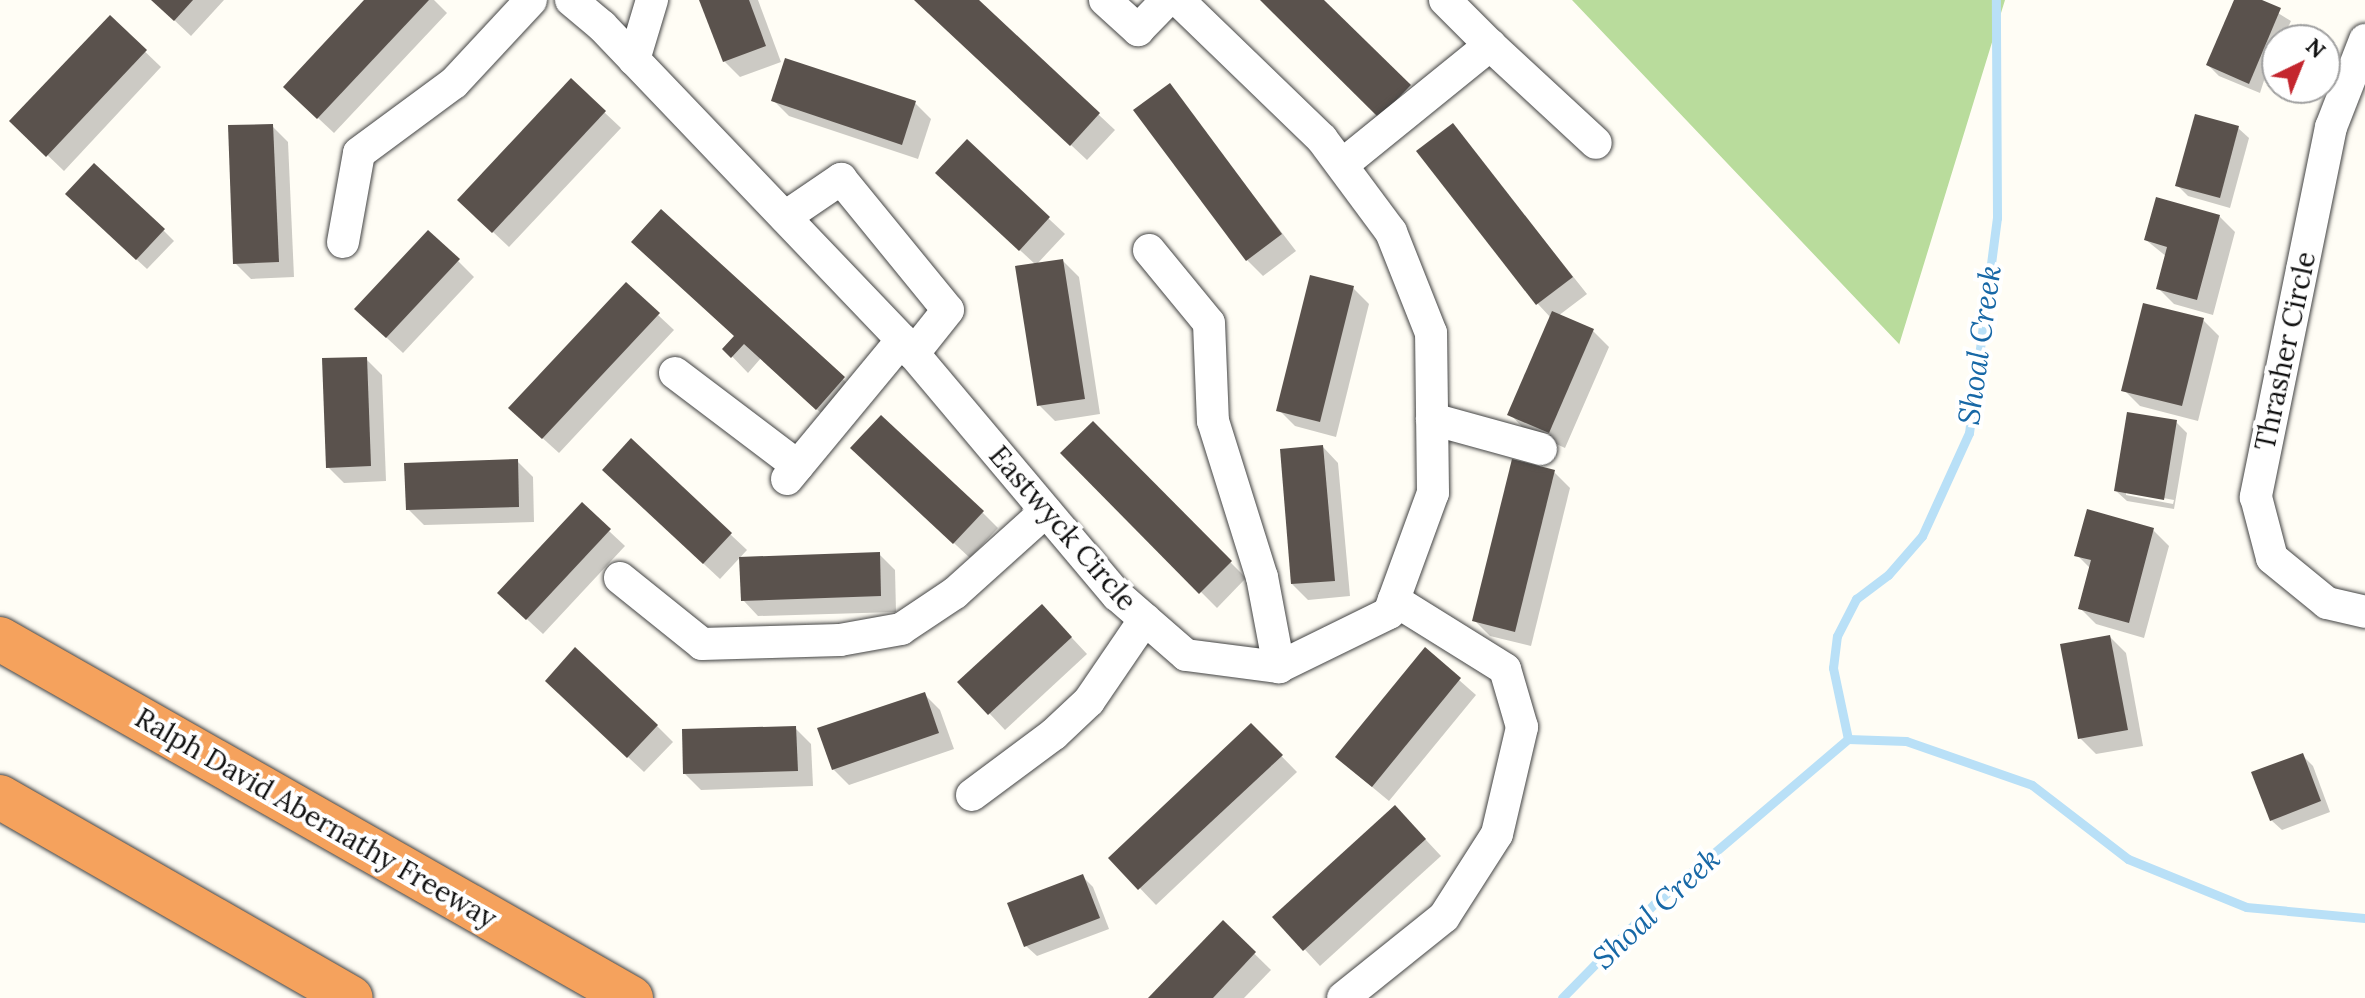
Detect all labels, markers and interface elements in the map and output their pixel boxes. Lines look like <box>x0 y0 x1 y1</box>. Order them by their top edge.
north arrow <box>2261 24 2341 104</box>
text: N <box>2300 32 2332 64</box>
street label: Thrasher Circle <box>2248 248 2322 454</box>
water label: Shoal Creek <box>1950 263 2008 427</box>
street label: Eastwyck Circle <box>982 439 1144 617</box>
street label: Ralph David Abernathy Freeway <box>129 701 503 935</box>
water label: Shoal Creek <box>1585 840 1727 976</box>

